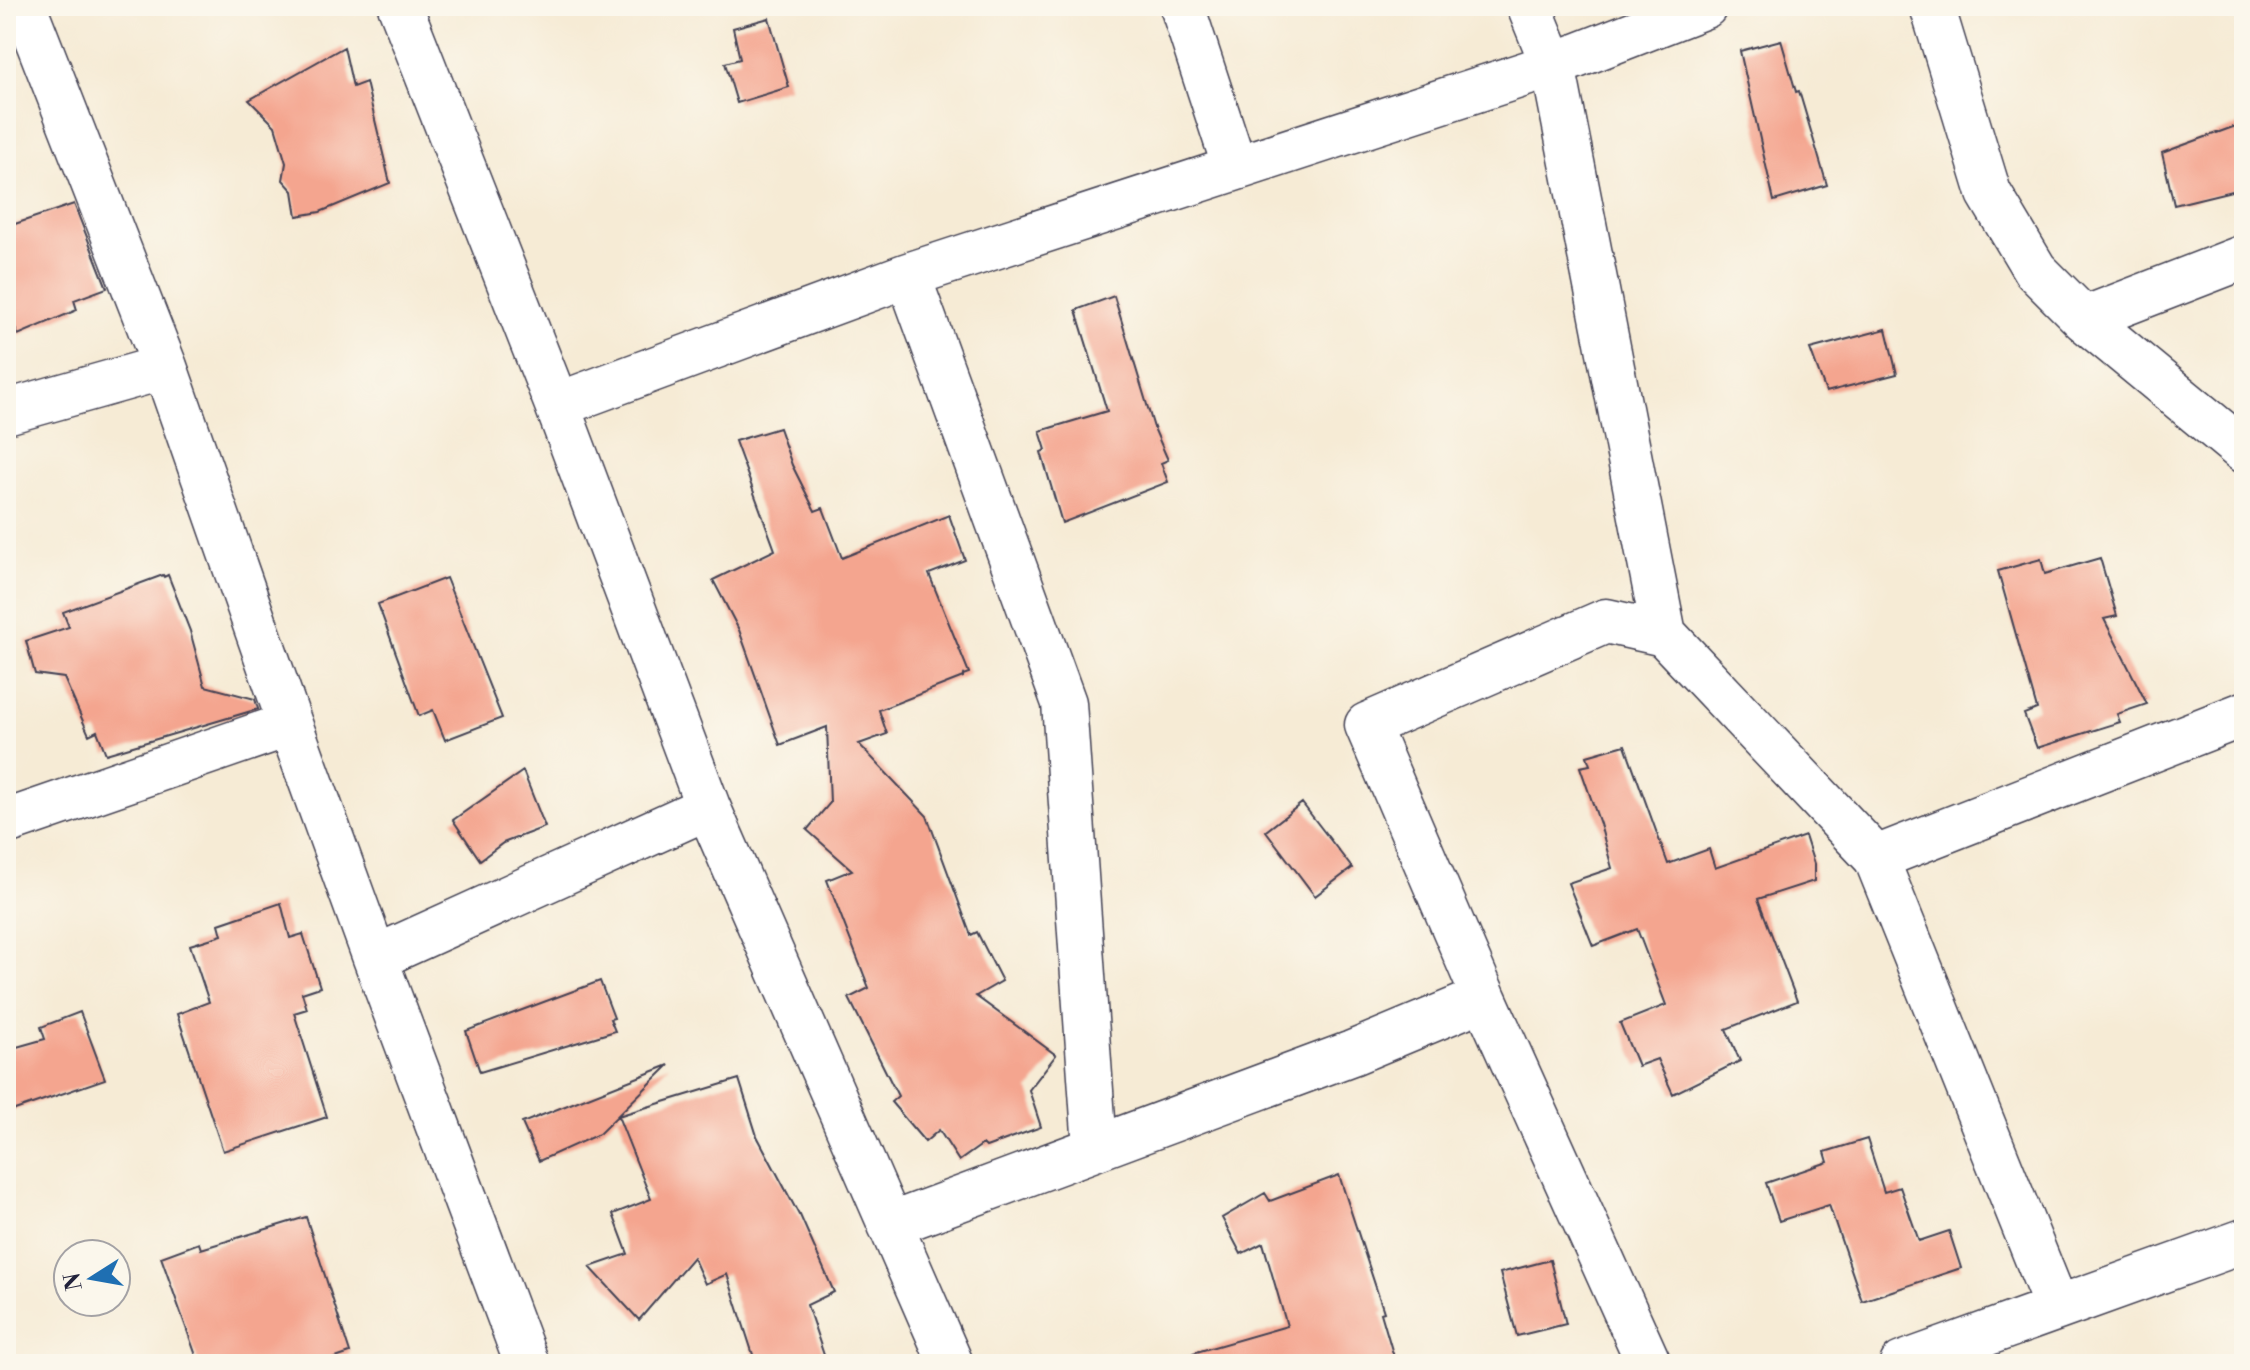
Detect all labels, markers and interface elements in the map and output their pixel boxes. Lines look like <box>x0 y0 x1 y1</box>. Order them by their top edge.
north arrow <box>52 1238 132 1318</box>
text: N <box>59 1270 89 1293</box>

